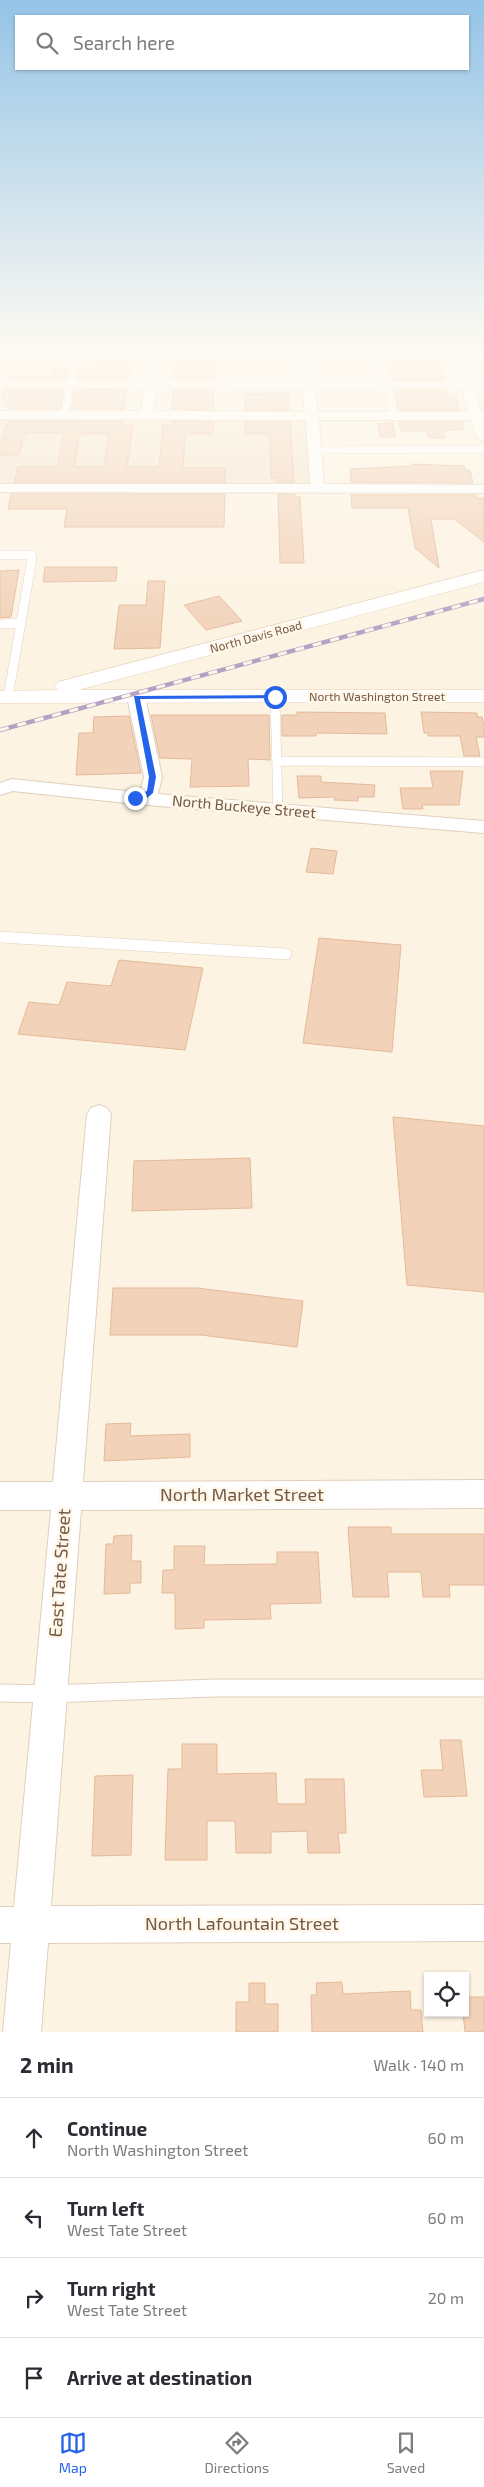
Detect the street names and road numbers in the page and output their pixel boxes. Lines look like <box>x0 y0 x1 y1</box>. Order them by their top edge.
street label: North Davis Road <box>208 617 303 655</box>
street label: North Washington Street <box>309 689 445 703</box>
street label: North Buckeye Street <box>171 791 317 821</box>
street label: North Market Street <box>160 1483 324 1505</box>
street label: East Tate Street <box>44 1508 74 1638</box>
street label: North Lafountain Street <box>145 1912 339 1934</box>

